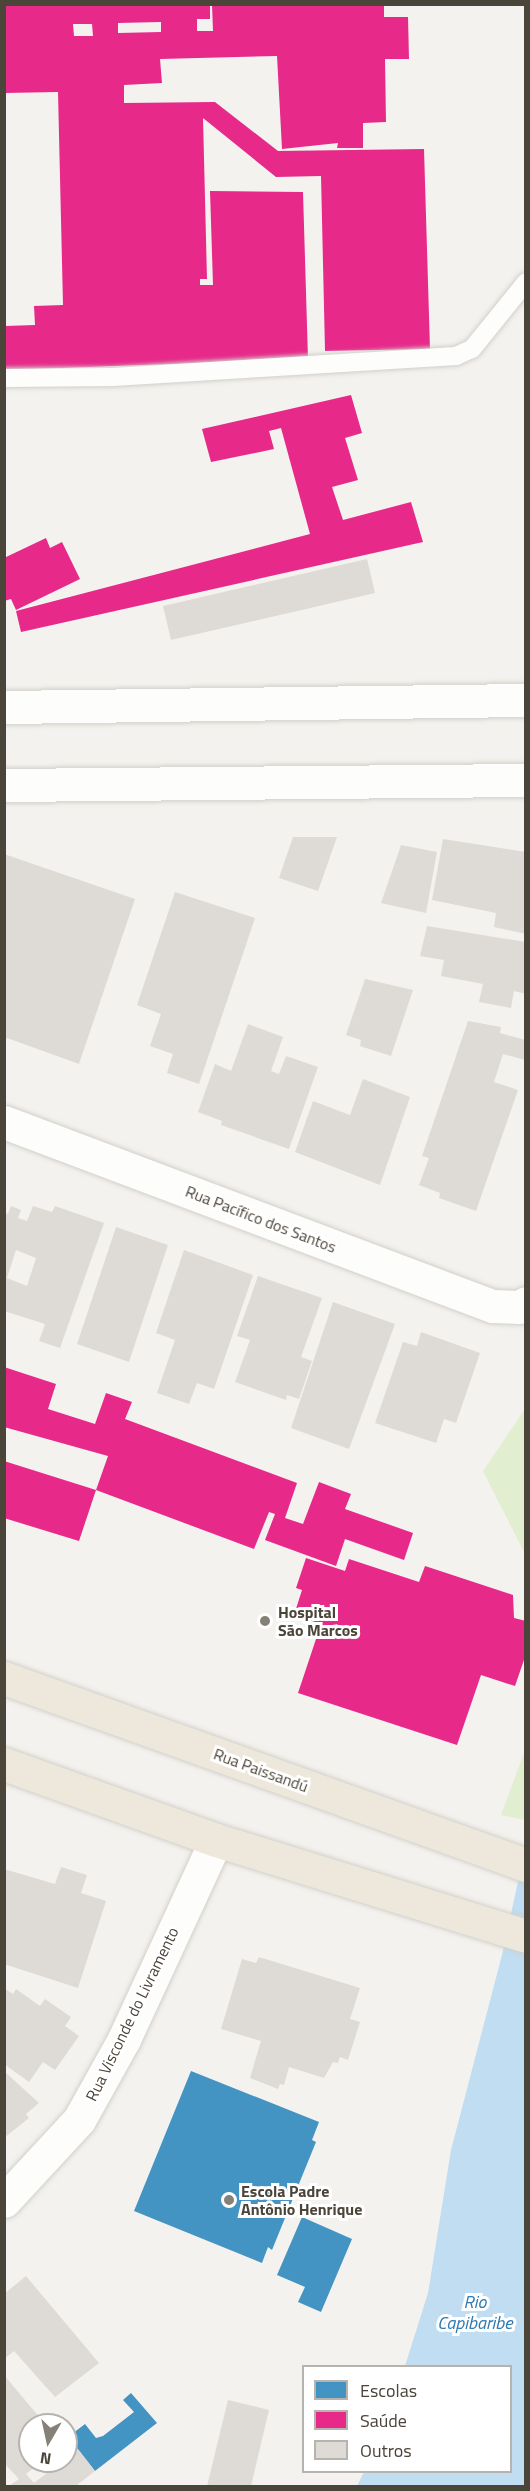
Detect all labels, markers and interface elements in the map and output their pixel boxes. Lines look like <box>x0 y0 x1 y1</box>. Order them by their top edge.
street label: Rua Pacífico dos Santos <box>183 1181 339 1257</box>
place label: Hospital São Marcos <box>278 1602 358 1640</box>
marker: Hospital São Marcos <box>256 1612 274 1630</box>
street label: Rua Paissandú <box>211 1744 311 1796</box>
street label: Rua Visconde do Livramento <box>82 1924 182 2104</box>
place label: Escola Padre Antônio Henrique <box>241 2181 362 2219</box>
marker: Escola Padre Antônio Henrique <box>222 2193 236 2207</box>
water label: Rio Capibaribe <box>437 2292 513 2334</box>
legend <box>302 2365 512 2473</box>
text: Escolas <box>360 2377 417 2404</box>
text: Saúde <box>360 2407 407 2434</box>
north arrow <box>18 2413 78 2473</box>
text: Outros <box>360 2437 412 2464</box>
text: N <box>38 2446 53 2472</box>

